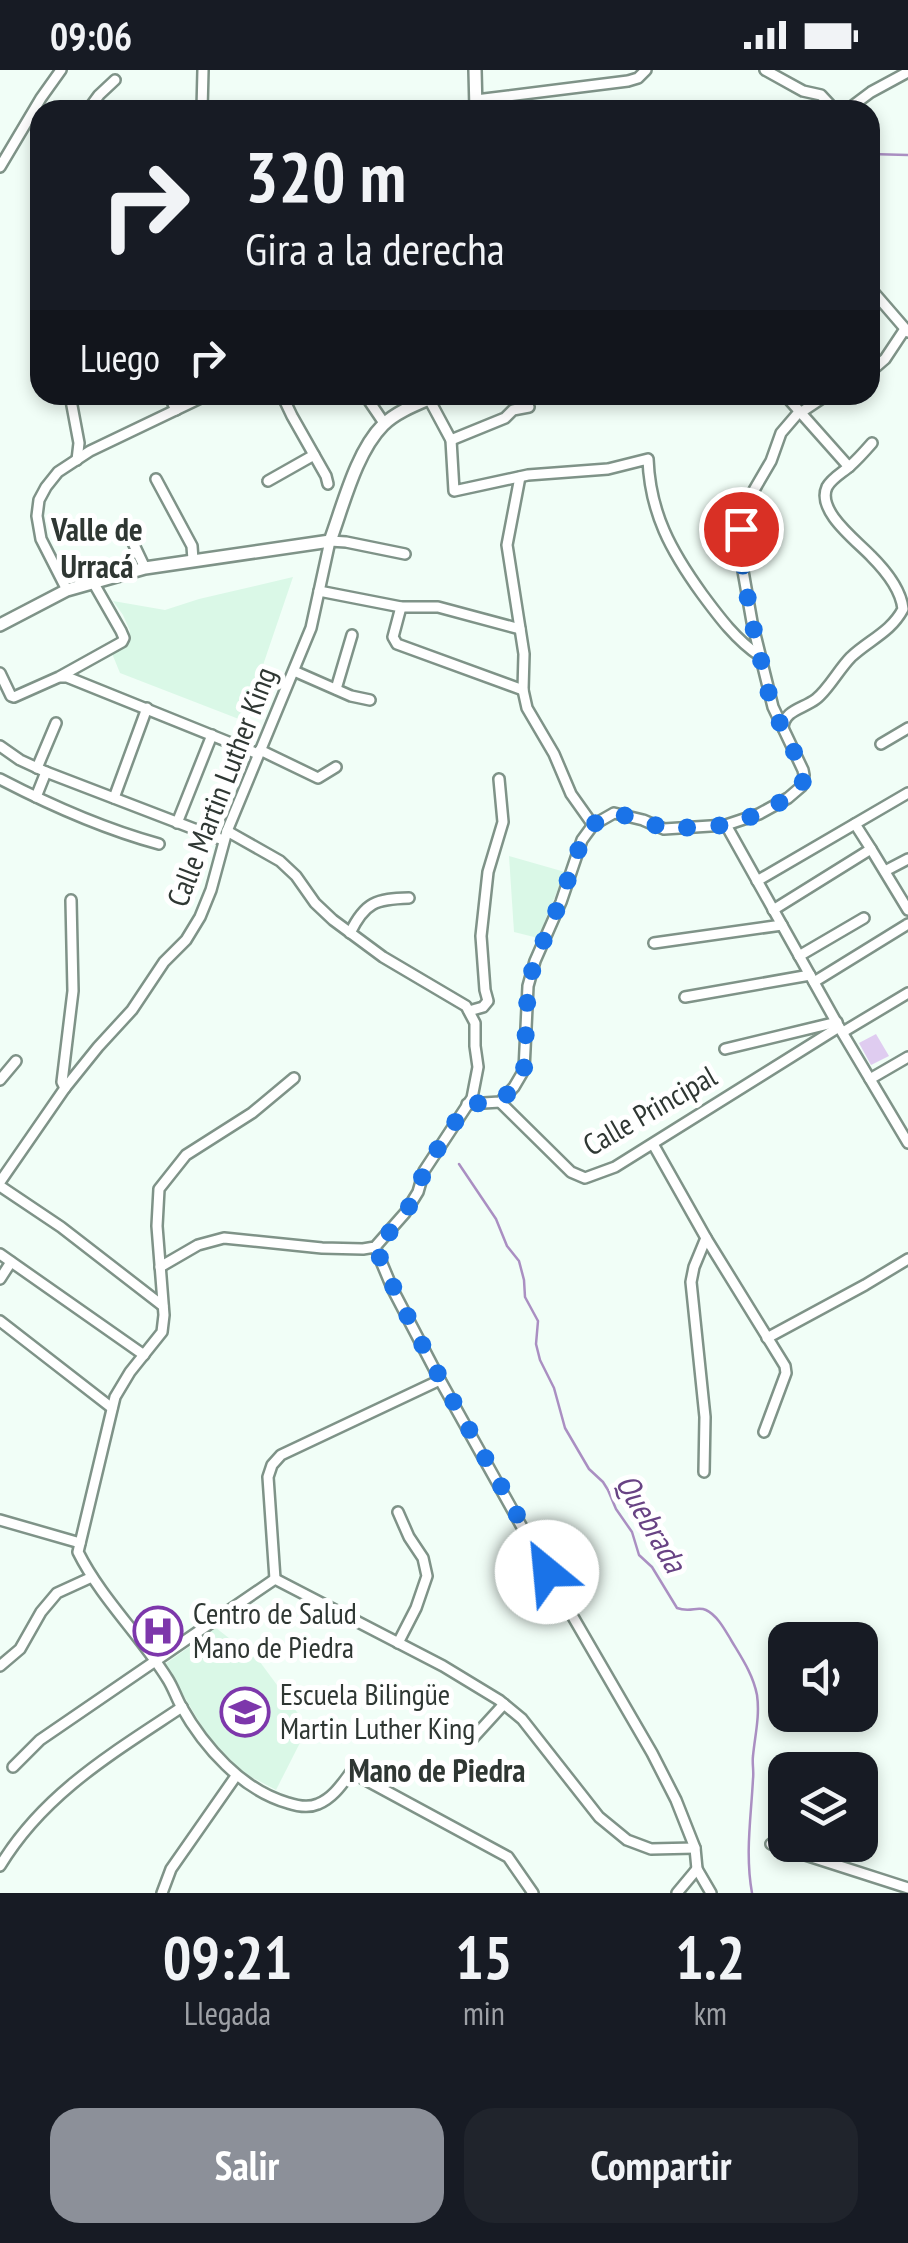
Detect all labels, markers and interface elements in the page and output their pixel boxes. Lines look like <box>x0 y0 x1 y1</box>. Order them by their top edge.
text: 09:06 <box>50 11 132 60</box>
text: 320 m <box>245 131 406 221</box>
icon: right <box>80 140 210 270</box>
text: Gira a la derecha <box>245 219 505 277</box>
icon: right <box>180 330 235 385</box>
text: Luego <box>80 333 160 382</box>
pin <box>699 487 784 572</box>
icon: arrive <box>714 502 769 557</box>
district label: Valle de Urracá <box>50 508 143 587</box>
street label: Calle Martin Luther King <box>157 661 284 912</box>
street label: Calle Principal <box>575 1056 723 1164</box>
water label: Quebrada <box>607 1466 698 1581</box>
position arrow <box>495 1520 599 1624</box>
place label: Centro de Salud Mano de Piedra <box>193 1593 357 1666</box>
hospital icon: Centro de Salud Mano de Piedra <box>132 1605 184 1657</box>
map controls <box>768 1622 878 1862</box>
button: sound <box>768 1622 878 1732</box>
place label: Escuela Bilingüe Martin Luther King <box>280 1674 475 1747</box>
school or university icon: Escuela Bilingüe Martin Luther King <box>219 1686 271 1738</box>
district label: Mano de Piedra <box>348 1749 526 1791</box>
button: layers <box>768 1752 878 1862</box>
text: 09:21 <box>163 1918 292 1996</box>
text: 15 <box>455 1918 513 1996</box>
text: 1.2 <box>675 1918 745 1996</box>
text: Llegada <box>184 1992 271 2034</box>
text: min <box>463 1992 505 2034</box>
text: km <box>694 1992 727 2034</box>
button: Salir <box>50 2108 444 2223</box>
button: Compartir <box>464 2108 858 2223</box>

